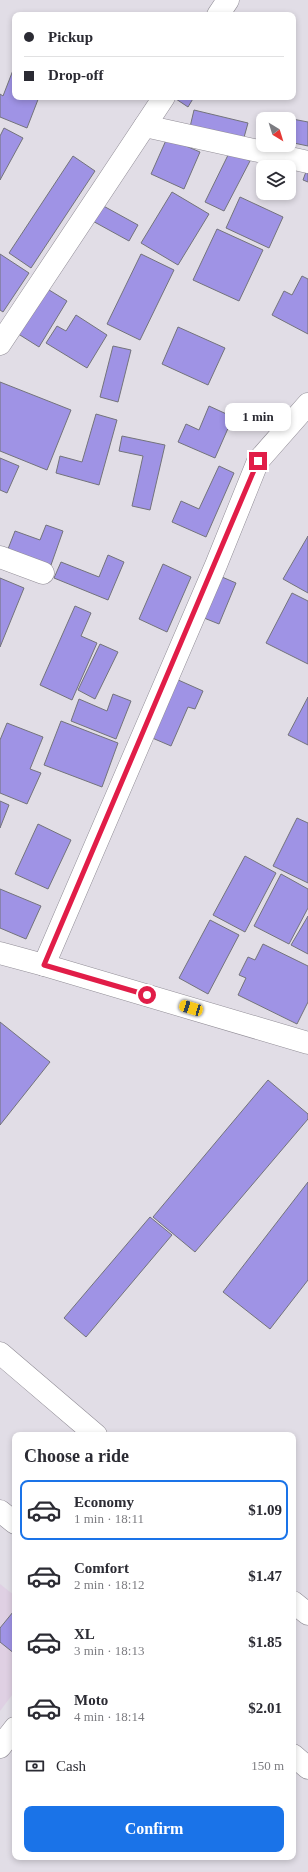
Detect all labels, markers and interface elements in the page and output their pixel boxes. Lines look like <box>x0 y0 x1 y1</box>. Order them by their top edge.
text: Pickup <box>48 29 93 45</box>
text: Drop-off <box>48 67 104 83</box>
north arrow <box>256 112 296 152</box>
map controls <box>256 112 296 200</box>
button: layers <box>256 160 296 200</box>
callout: 1 min <box>225 403 291 431</box>
text: 1 min <box>242 409 274 424</box>
route end <box>249 452 267 470</box>
route start <box>138 986 156 1004</box>
car <box>178 999 204 1017</box>
text: Choose a ride <box>24 1446 129 1466</box>
icon: car <box>26 1492 62 1528</box>
text: Economy <box>74 1494 134 1510</box>
text: $1.09 <box>248 1502 282 1518</box>
text: 1 min · 18:11 <box>74 1511 144 1526</box>
icon: car <box>26 1558 62 1594</box>
text: Comfort <box>74 1560 129 1576</box>
text: $1.47 <box>248 1568 282 1584</box>
text: 2 min · 18:12 <box>74 1577 144 1592</box>
icon: car <box>26 1624 62 1660</box>
text: XL <box>74 1626 95 1642</box>
text: $1.85 <box>248 1634 282 1650</box>
text: 3 min · 18:13 <box>74 1643 144 1658</box>
icon: car <box>26 1690 62 1726</box>
text: Moto <box>74 1692 108 1708</box>
text: $2.01 <box>248 1700 282 1716</box>
text: 4 min · 18:14 <box>74 1709 144 1724</box>
icon: cash <box>24 1755 46 1777</box>
text: Cash <box>56 1758 86 1774</box>
text: 150 m <box>251 1758 284 1773</box>
button: Confirm <box>24 1806 284 1852</box>

